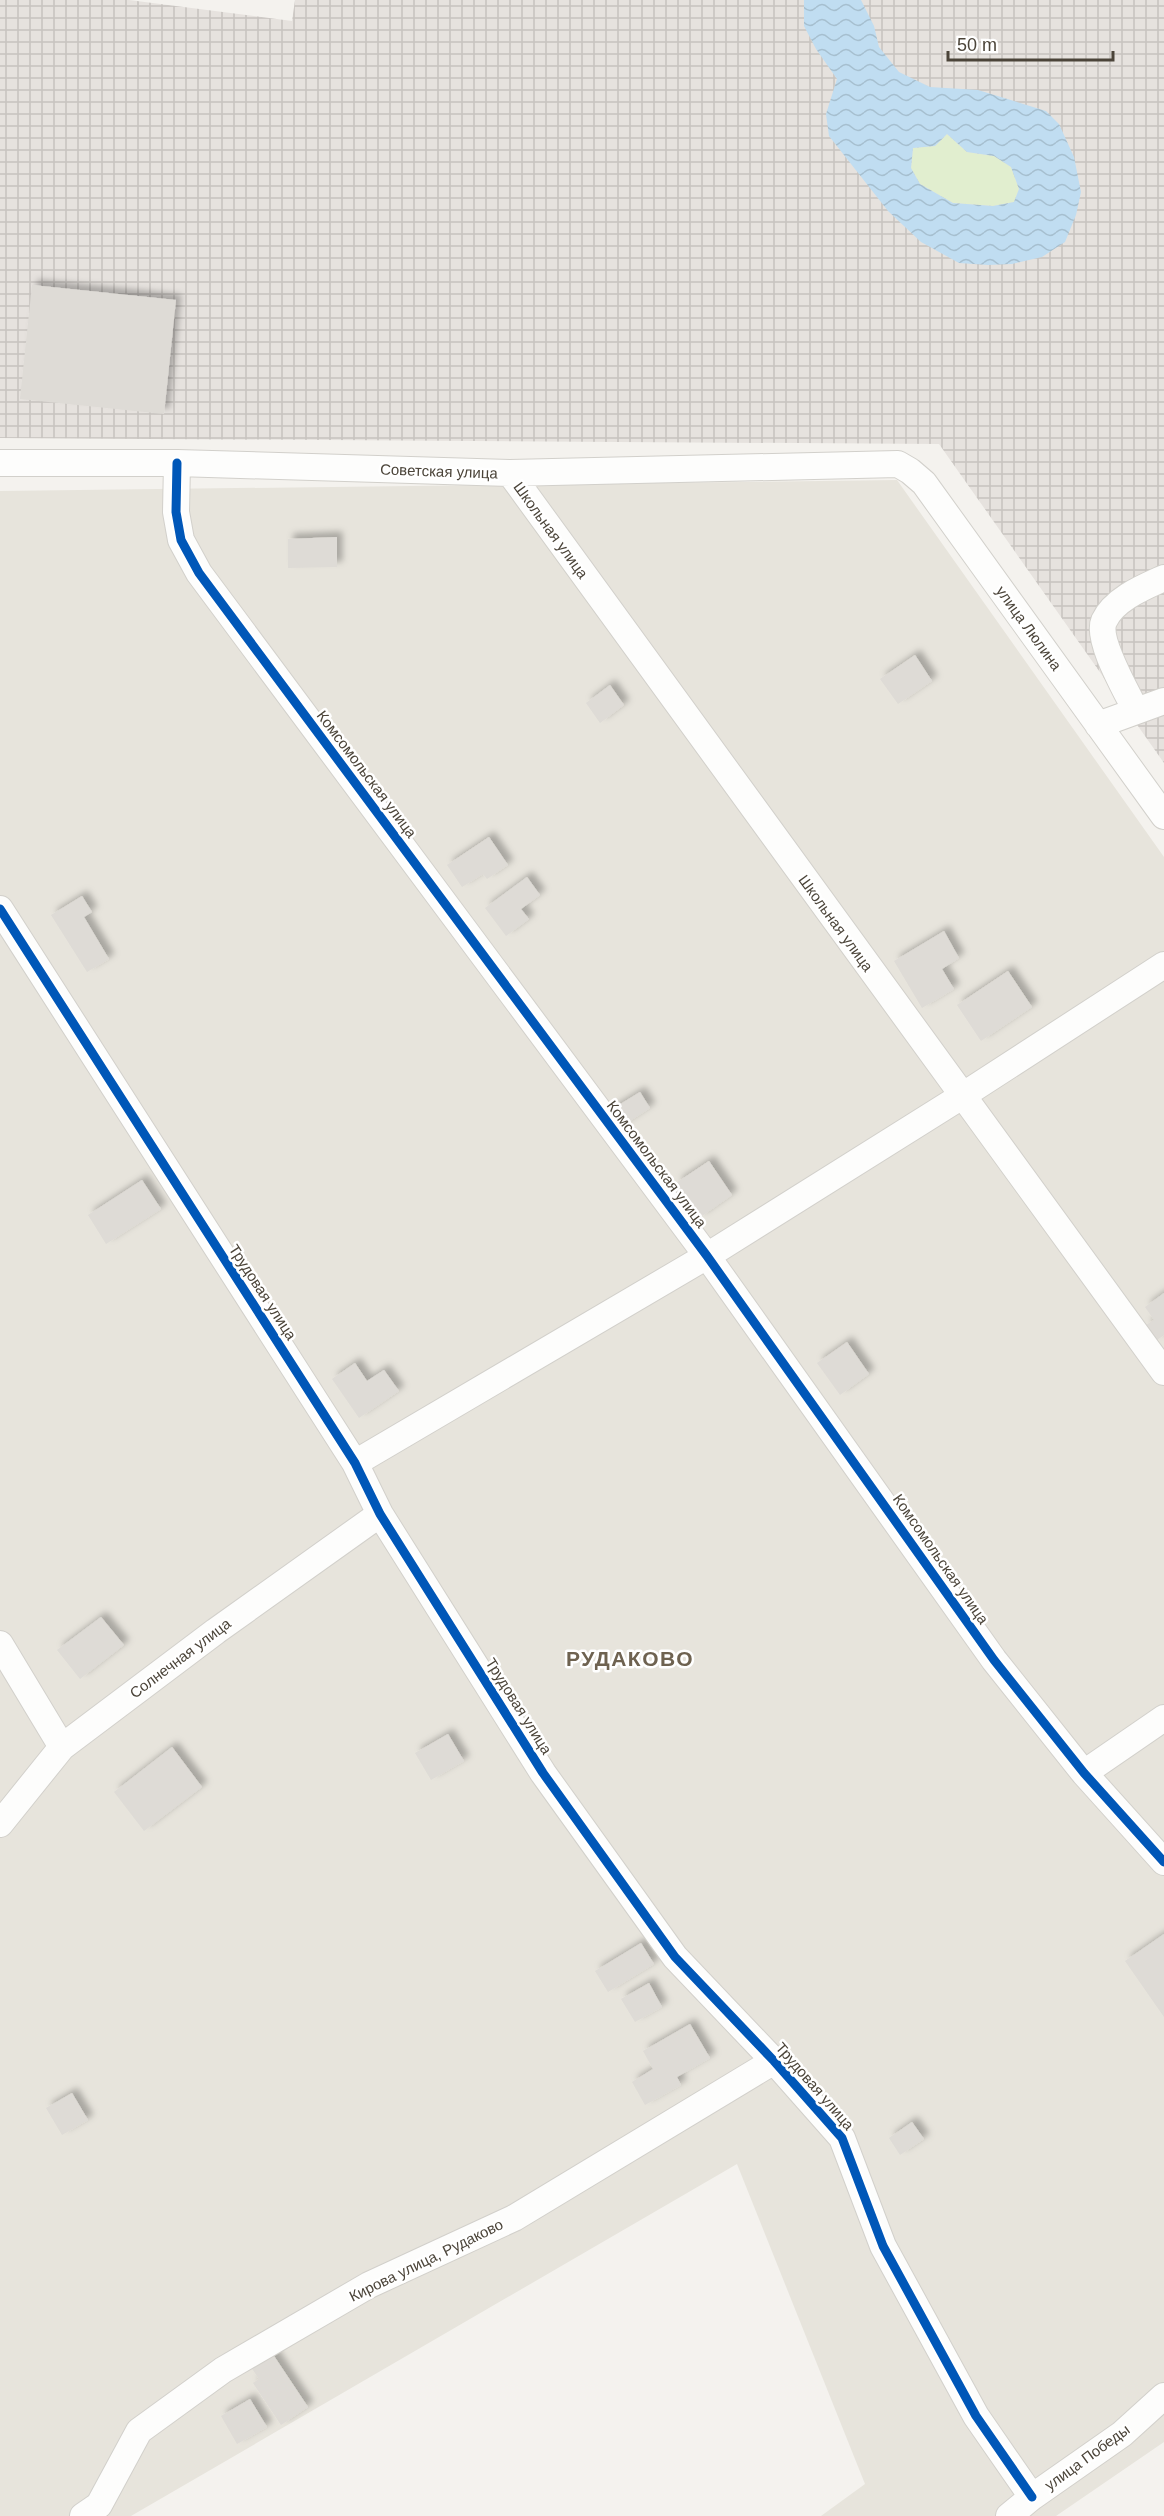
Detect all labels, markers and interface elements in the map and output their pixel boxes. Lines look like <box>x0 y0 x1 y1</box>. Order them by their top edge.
scale bar <box>948 24 1113 62</box>
text: 50 m <box>957 35 997 55</box>
street label: Советская улица <box>380 460 499 482</box>
street label: Школьная улица <box>510 478 592 582</box>
street label: улица Люлина <box>993 583 1066 674</box>
street label: Комсомольская улица <box>314 707 421 841</box>
street label: Школьная улица <box>795 871 877 975</box>
street label: Комсомольская улица <box>604 1097 711 1231</box>
street label: Трудовая улица <box>226 1241 301 1343</box>
street label: Комсомольская улица <box>890 1491 993 1628</box>
street label: Солнечная улица <box>126 1614 234 1701</box>
district label: РУДАКОВО <box>566 1647 694 1670</box>
street label: Трудовая улица <box>483 1655 556 1758</box>
street label: Трудовая улица <box>772 2039 858 2134</box>
street label: Кирова улица, Рудаково <box>346 2215 506 2305</box>
street label: улица Победы <box>1041 2421 1133 2493</box>

